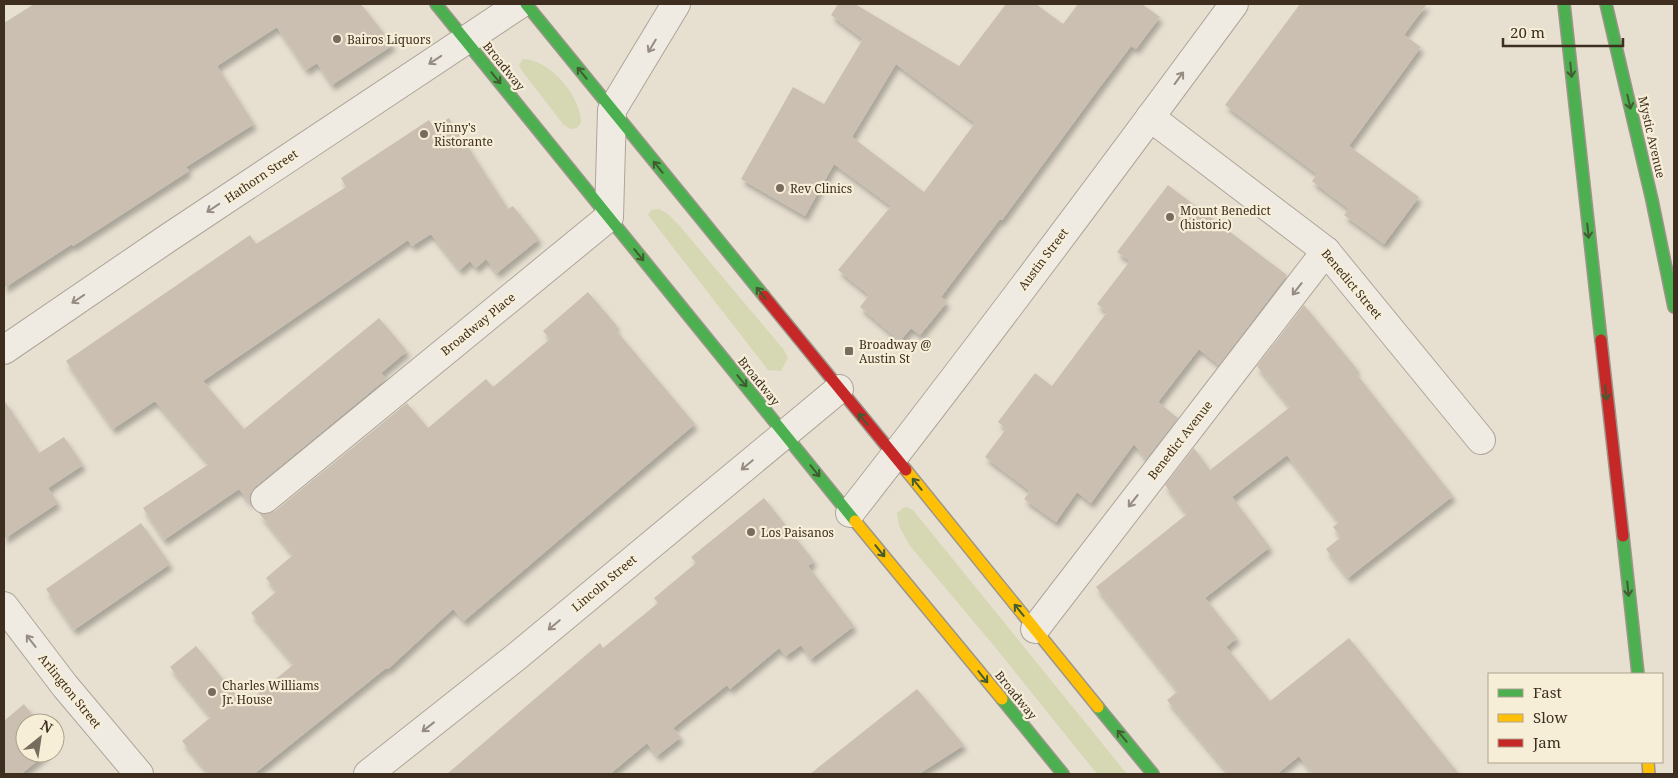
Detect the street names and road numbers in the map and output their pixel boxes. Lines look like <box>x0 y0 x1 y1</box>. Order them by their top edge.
street label: Broadway <box>479 38 529 94</box>
street label: Mystic Avenue <box>1634 94 1670 180</box>
street label: Hathorn Street <box>221 145 301 207</box>
street label: Austin Street <box>1014 224 1072 294</box>
street label: Benedict Street <box>1318 245 1386 323</box>
street label: Broadway Place <box>437 289 519 359</box>
street label: Broadway <box>734 353 784 409</box>
street label: Benedict Avenue <box>1144 397 1216 483</box>
street label: Lincoln Street <box>568 551 640 615</box>
street label: Arlington Street <box>35 650 105 732</box>
street label: Broadway <box>991 667 1041 723</box>

